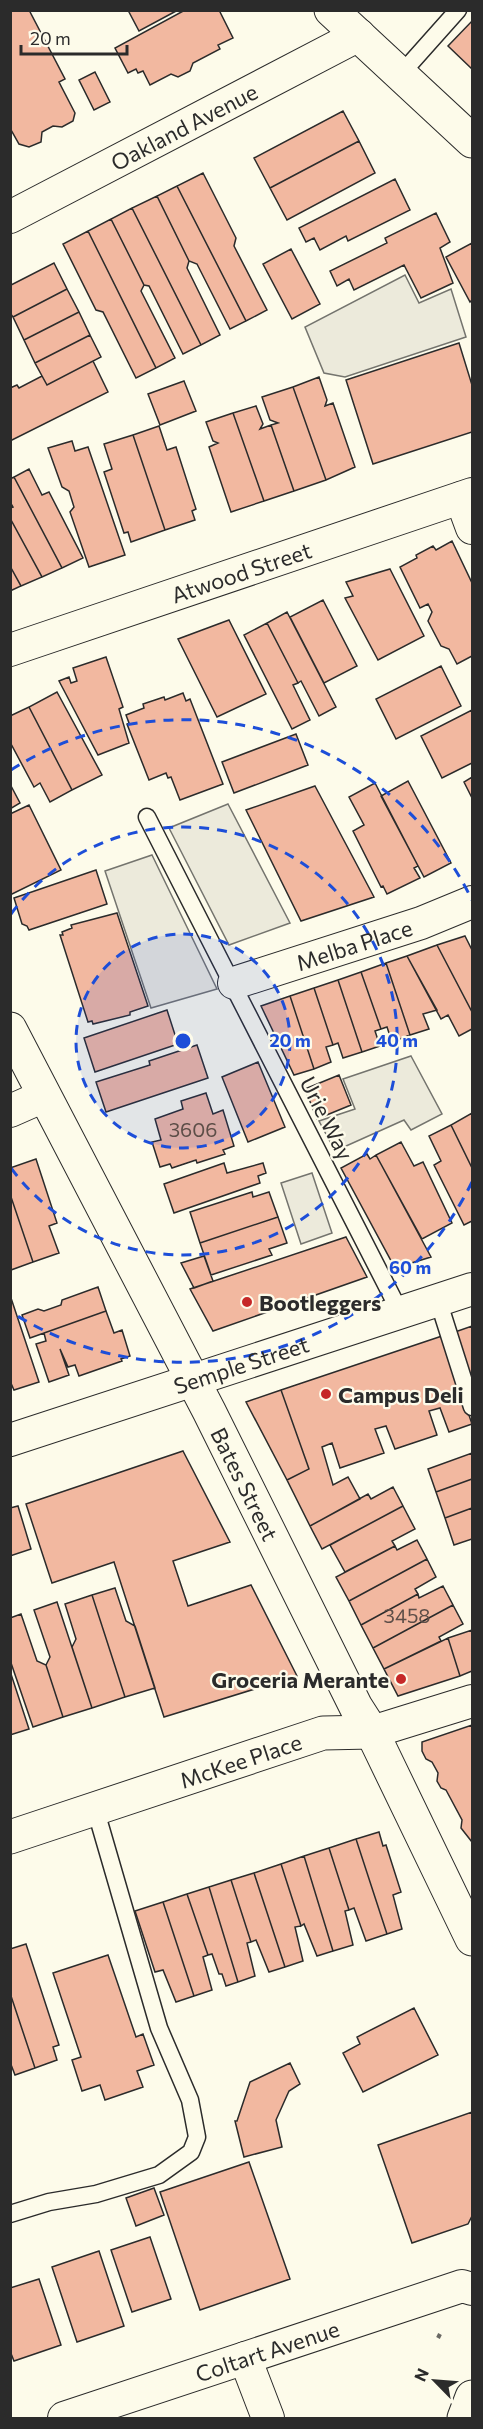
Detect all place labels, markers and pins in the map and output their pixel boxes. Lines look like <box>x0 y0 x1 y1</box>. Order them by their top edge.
centre of rings <box>173 1031 193 1051</box>
place label: Bootleggers <box>259 1289 381 1316</box>
marker: Bootleggers <box>240 1295 254 1309</box>
place label: Campus Deli <box>338 1381 464 1408</box>
marker: Campus Deli <box>319 1387 333 1401</box>
place label: Groceria Merante <box>211 1666 389 1693</box>
marker: Groceria Merante <box>394 1672 408 1686</box>

